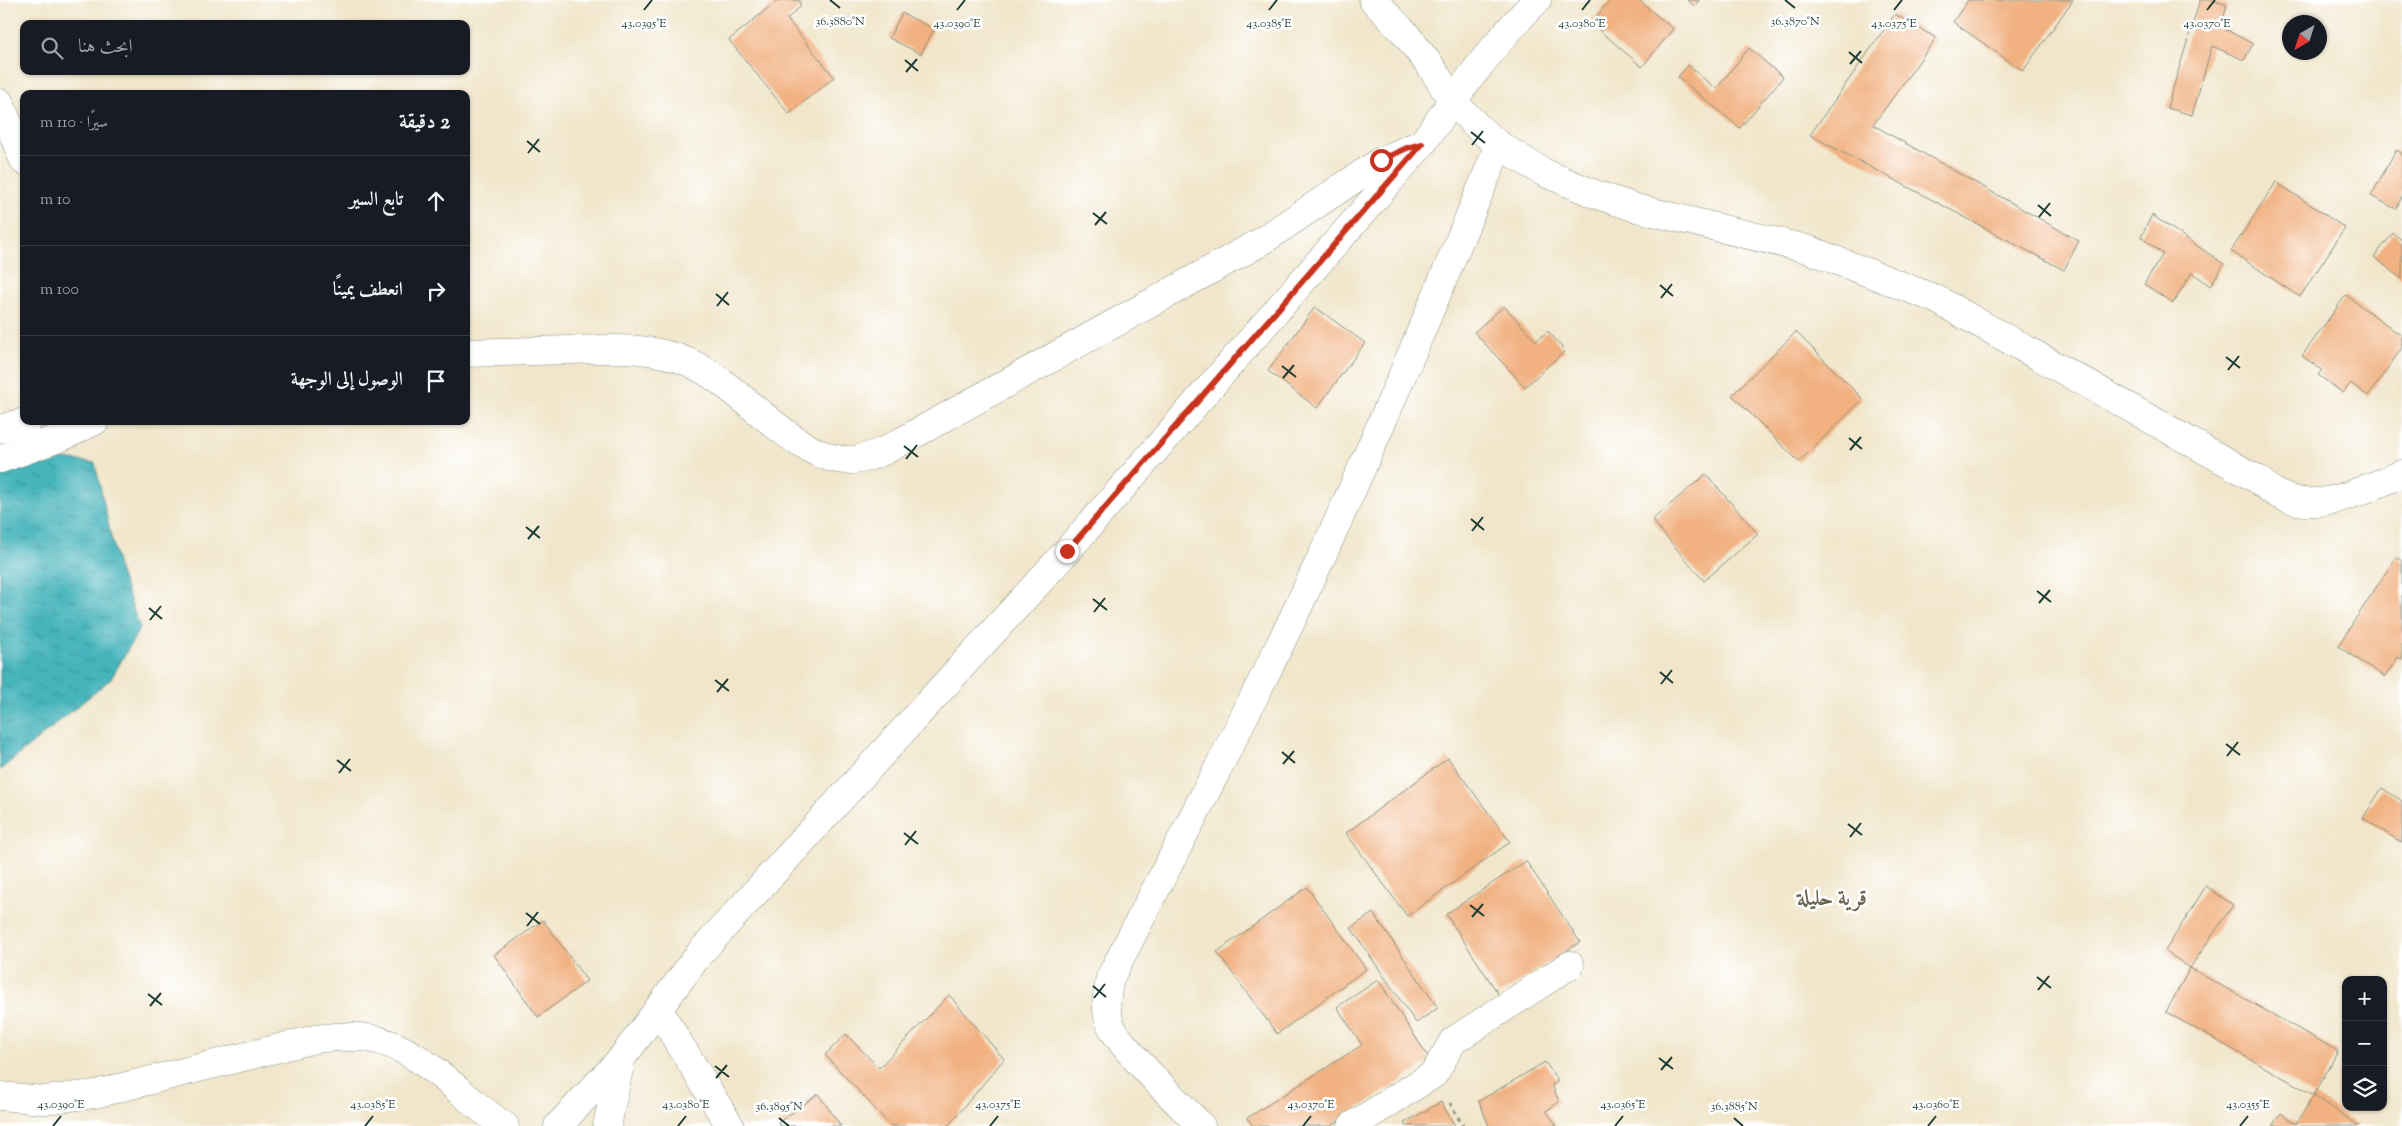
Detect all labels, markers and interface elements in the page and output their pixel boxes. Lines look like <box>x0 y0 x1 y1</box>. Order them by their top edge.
text: 36.3880°N <box>815 13 865 31</box>
text: 36.3870°N <box>1771 13 1820 31</box>
text: 43.0395°E <box>621 15 667 33</box>
text: 43.0390°E <box>934 15 981 33</box>
text: 43.0385°E <box>1246 15 1292 33</box>
text: 43.0380°E <box>1558 15 1606 33</box>
text: 43.0375°E <box>1871 15 1917 33</box>
text: 43.0370°E <box>2183 15 2231 33</box>
north arrow <box>2282 15 2327 60</box>
search box <box>20 20 470 75</box>
icon: search <box>38 34 66 62</box>
text: ابحث هنا <box>78 34 133 61</box>
text: 2 دقيقة <box>399 108 450 138</box>
text: سيرًا · 110 m <box>40 112 108 135</box>
route start <box>1370 149 1393 172</box>
text: تابع السير <box>349 187 403 214</box>
icon: ahead <box>422 187 450 215</box>
text: 10 m <box>40 189 70 212</box>
text: انعطف يمينًا <box>333 277 403 304</box>
icon: right <box>422 277 450 305</box>
text: 100 m <box>40 279 79 302</box>
text: الوصول إلى الوجهة <box>291 367 403 394</box>
icon: arrive <box>422 367 450 395</box>
route end <box>1056 540 1079 563</box>
district label: قرية حليلة <box>1795 884 1867 916</box>
map controls <box>2342 976 2387 1111</box>
button: + <box>2342 976 2387 1021</box>
button: − <box>2342 1021 2387 1066</box>
button: layers <box>2342 1066 2387 1111</box>
text: 43.0390°E <box>38 1096 85 1114</box>
text: 43.0385°E <box>350 1096 396 1114</box>
text: 43.0380°E <box>662 1096 710 1114</box>
text: 43.0375°E <box>975 1096 1021 1114</box>
text: 43.0370°E <box>1287 1096 1335 1114</box>
text: 43.0365°E <box>1600 1096 1646 1114</box>
text: 43.0360°E <box>1912 1096 1960 1114</box>
text: 43.0355°E <box>2226 1096 2270 1114</box>
text: 36.3895°N <box>755 1098 803 1116</box>
text: 36.3885°N <box>1710 1098 1758 1116</box>

